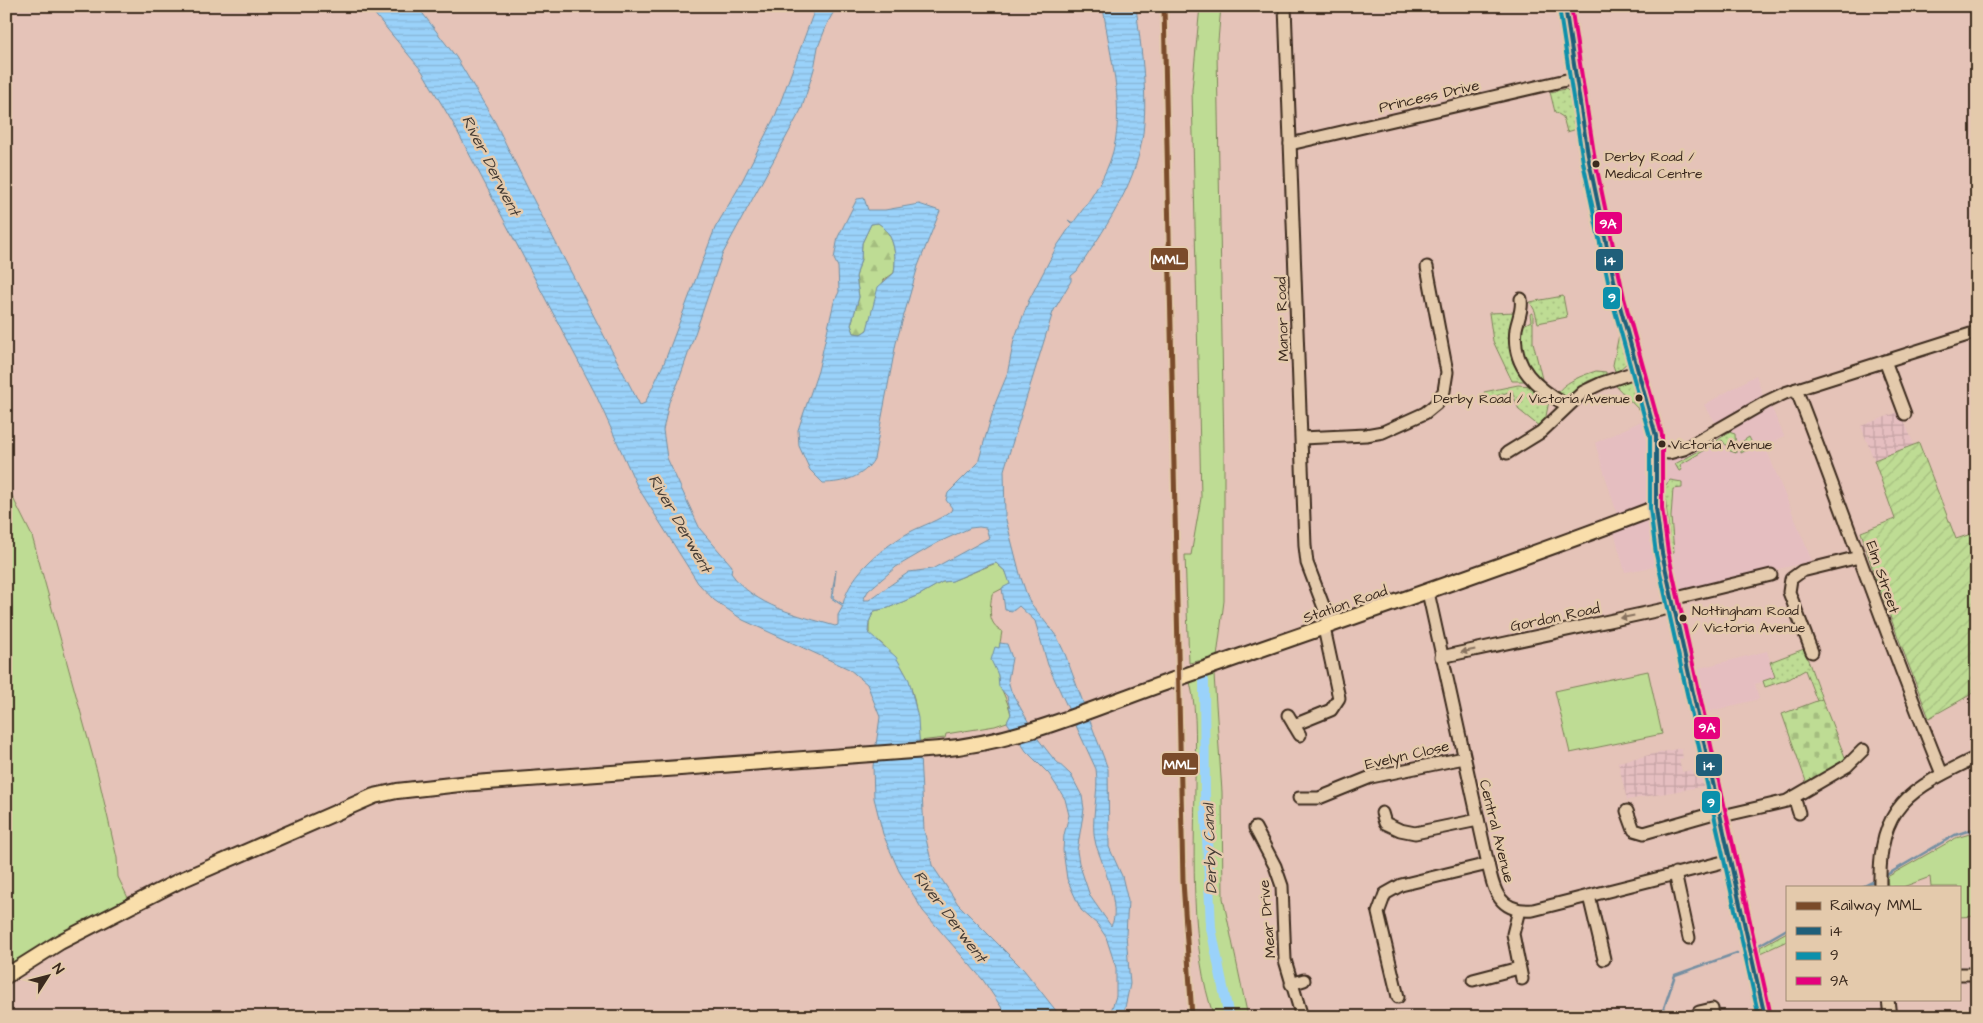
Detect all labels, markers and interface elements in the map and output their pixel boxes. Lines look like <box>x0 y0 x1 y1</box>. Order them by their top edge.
street label: Princess Drive <box>1377 75 1481 118</box>
water label: River Derwent <box>456 111 527 221</box>
place label: Derby Road / Medical Centre <box>1605 147 1703 184</box>
marker: Derby Road / Medical Centre <box>1591 159 1601 169</box>
line badge: 9A <box>1594 211 1623 235</box>
text: 9A <box>1600 214 1617 234</box>
line badge: MML <box>1150 247 1189 271</box>
line badge: i4 <box>1595 248 1624 272</box>
text: MML <box>1153 250 1186 270</box>
text: i4 <box>1604 251 1616 271</box>
street label: Manor Road <box>1271 276 1294 362</box>
line badge: 9 <box>1602 286 1621 310</box>
text: 9 <box>1608 288 1616 308</box>
place label: Derby Road / Victoria Avenue <box>1433 389 1630 409</box>
marker: Derby Road / Victoria Avenue <box>1634 393 1644 403</box>
place label: Victoria Avenue <box>1671 435 1773 455</box>
marker: Victoria Avenue <box>1657 439 1667 449</box>
water label: River Derwent <box>643 470 718 578</box>
street label: Elm Street <box>1860 538 1905 616</box>
street label: Station Road <box>1300 580 1391 629</box>
street label: Gordon Road <box>1508 598 1602 637</box>
place label: Nottingham Road / Victoria Avenue <box>1692 601 1806 638</box>
one-way arrow <box>1619 613 1634 621</box>
marker: Nottingham Road / Victoria Avenue <box>1678 613 1688 623</box>
one-way arrow <box>1459 648 1475 656</box>
line badge: 9A <box>1693 716 1721 740</box>
text: 9A <box>1699 718 1716 738</box>
street label: Evelyn Close <box>1363 736 1452 776</box>
line badge: MML <box>1161 752 1199 776</box>
line badge: i4 <box>1695 753 1723 777</box>
text: MML <box>1164 755 1197 775</box>
text: i4 <box>1703 756 1715 776</box>
street label: Central Avenue <box>1474 777 1519 885</box>
line badge: 9 <box>1701 790 1721 814</box>
text: 9 <box>1707 793 1715 813</box>
water label: Derby Canal <box>1197 801 1224 894</box>
water label: River Derwent <box>908 866 993 968</box>
street label: Mear Drive <box>1254 879 1281 959</box>
legend <box>1786 886 1960 1000</box>
text: Railway MML <box>1830 895 1923 917</box>
text: i4 <box>1830 921 1842 942</box>
text: 9 <box>1830 945 1839 966</box>
north arrow <box>22 950 72 1000</box>
text: N <box>47 960 69 979</box>
text: 9A <box>1830 971 1849 992</box>

